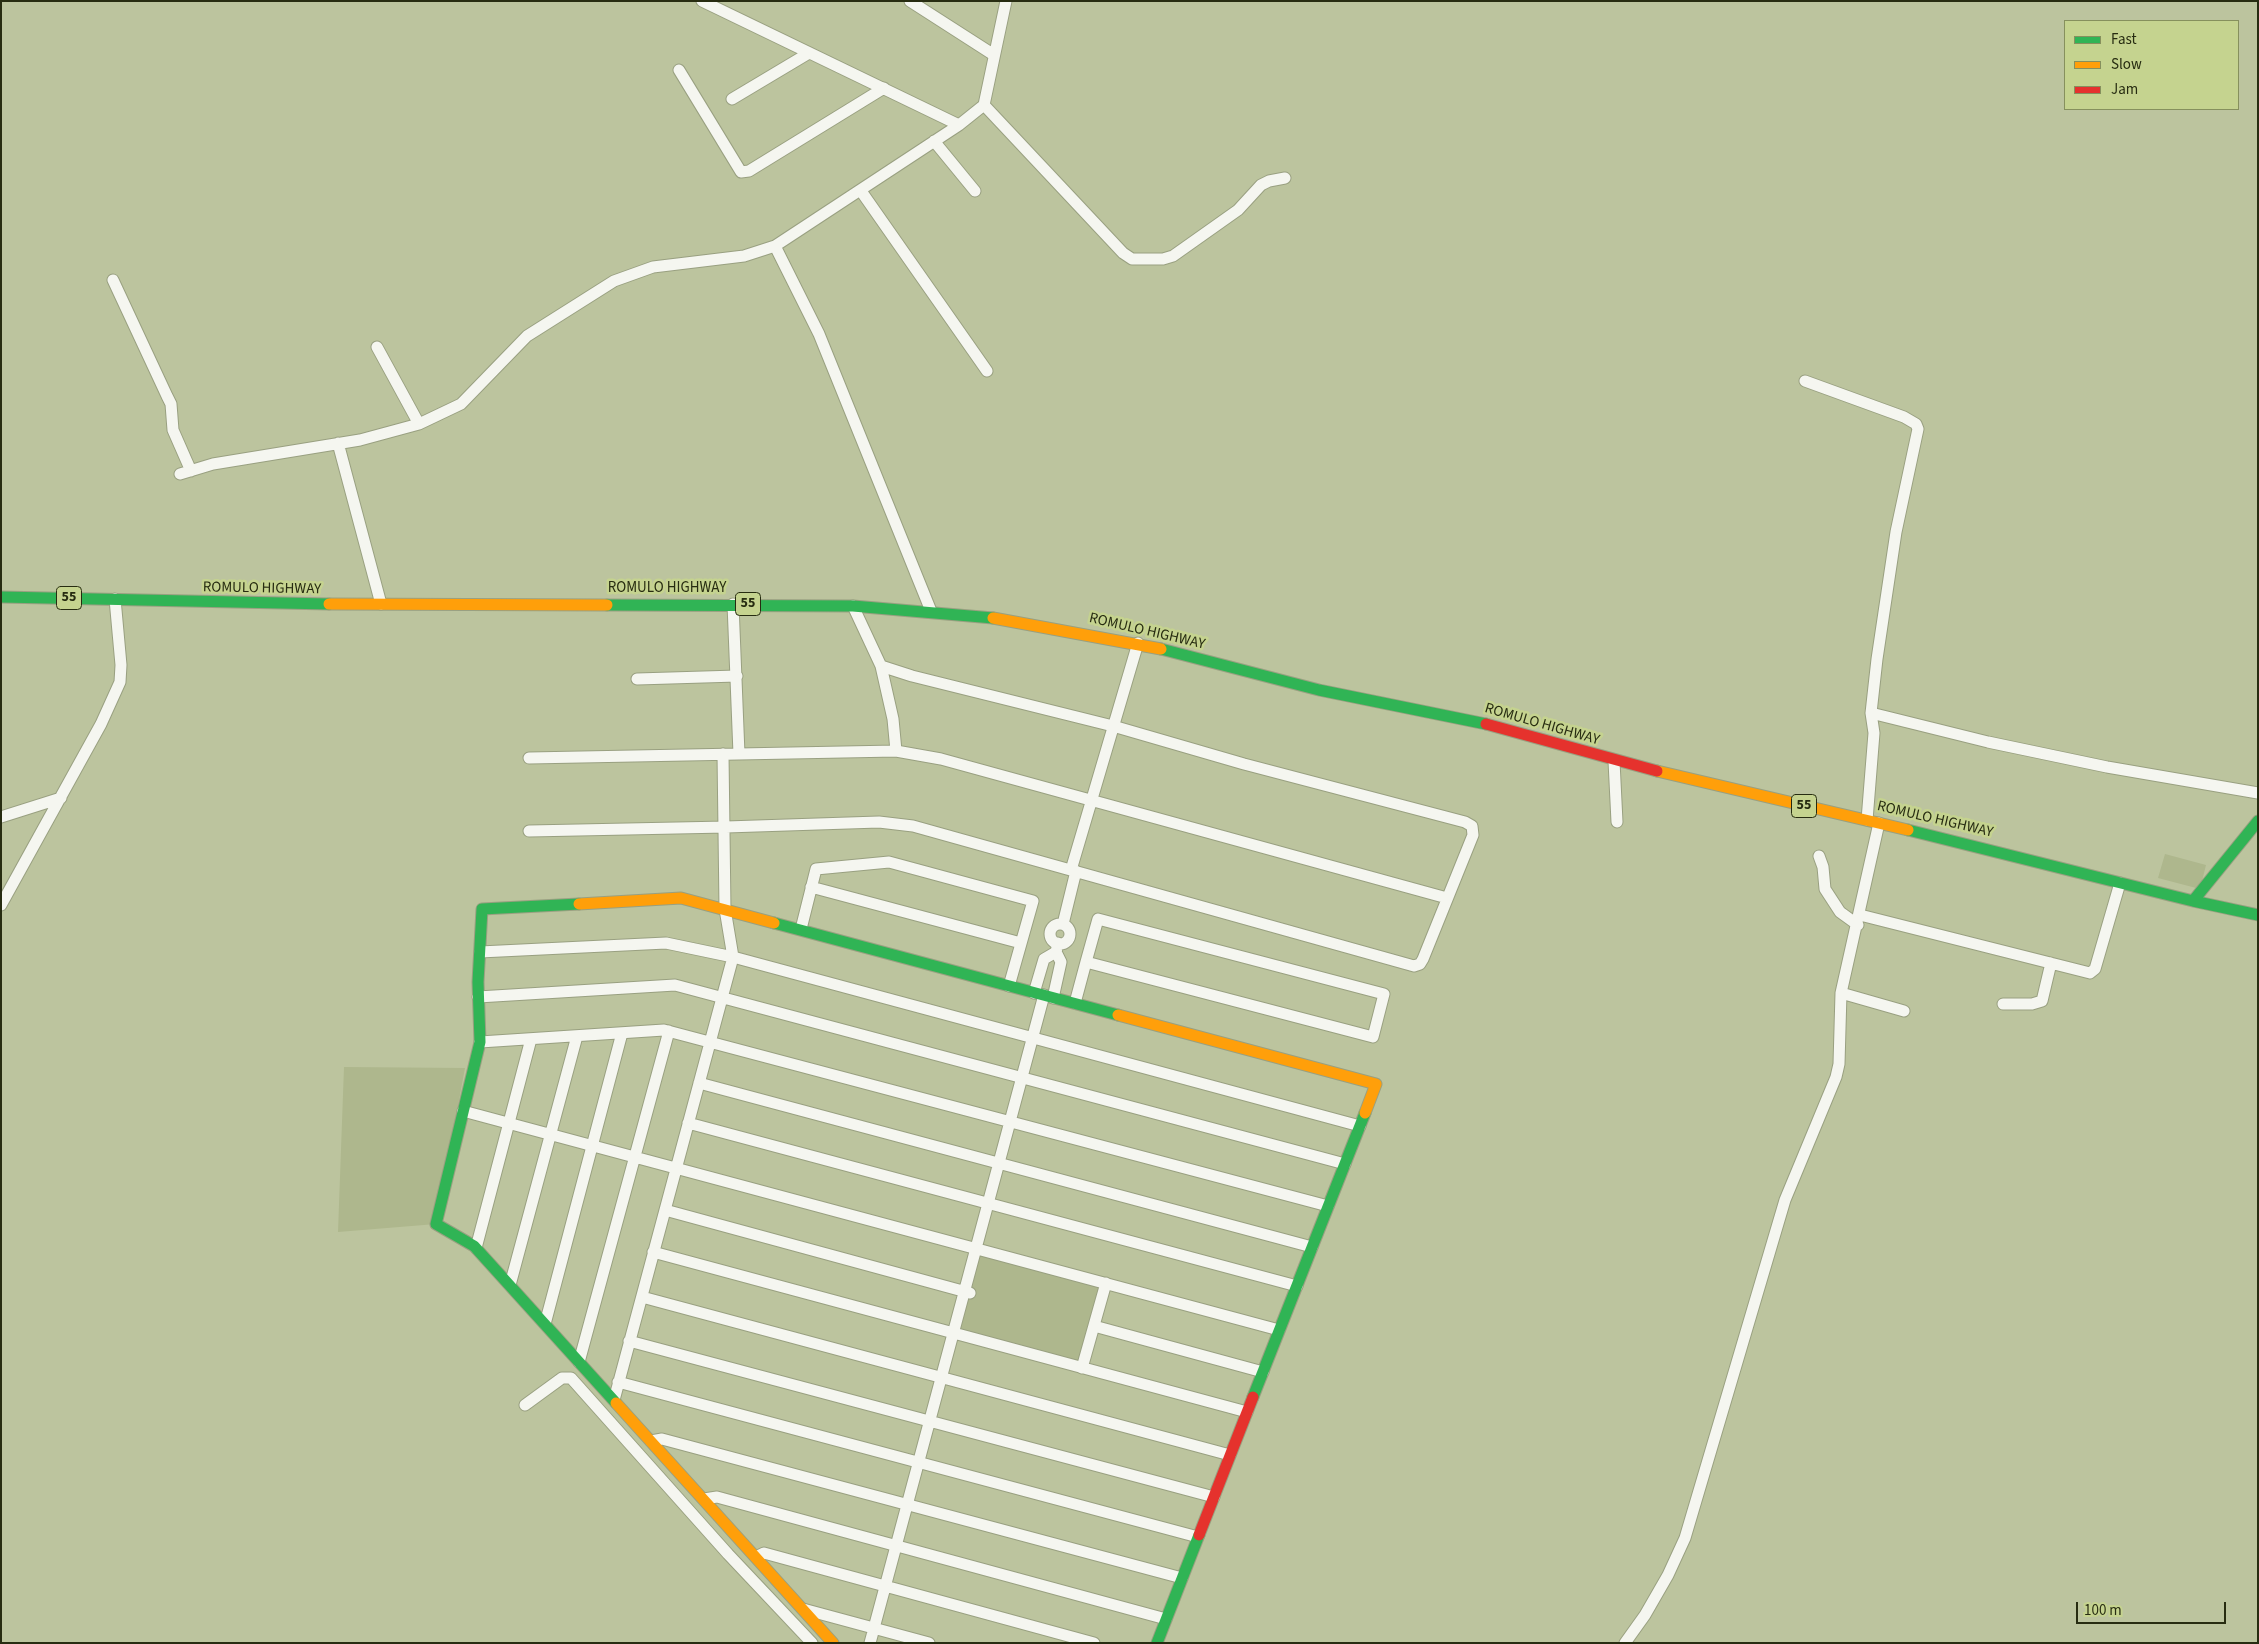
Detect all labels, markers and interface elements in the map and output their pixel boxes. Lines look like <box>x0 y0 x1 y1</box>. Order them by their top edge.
legend <box>2064 20 2239 110</box>
text: Fast <box>2111 29 2137 50</box>
text: Slow <box>2111 54 2142 75</box>
text: Jam <box>2111 79 2138 100</box>
street label: ROMULO HIGHWAY <box>203 579 321 599</box>
street label: ROMULO HIGHWAY <box>608 580 726 598</box>
road number: 55 <box>56 586 82 610</box>
road number: 55 <box>736 592 760 616</box>
street label: ROMULO HIGHWAY <box>1087 610 1207 654</box>
street label: ROMULO HIGHWAY <box>1483 700 1601 750</box>
road number: 55 <box>1792 794 1816 818</box>
street label: ROMULO HIGHWAY <box>1875 798 1995 842</box>
scale bar <box>2079 1592 2229 1624</box>
text: 100 m <box>2084 1600 2122 1621</box>

